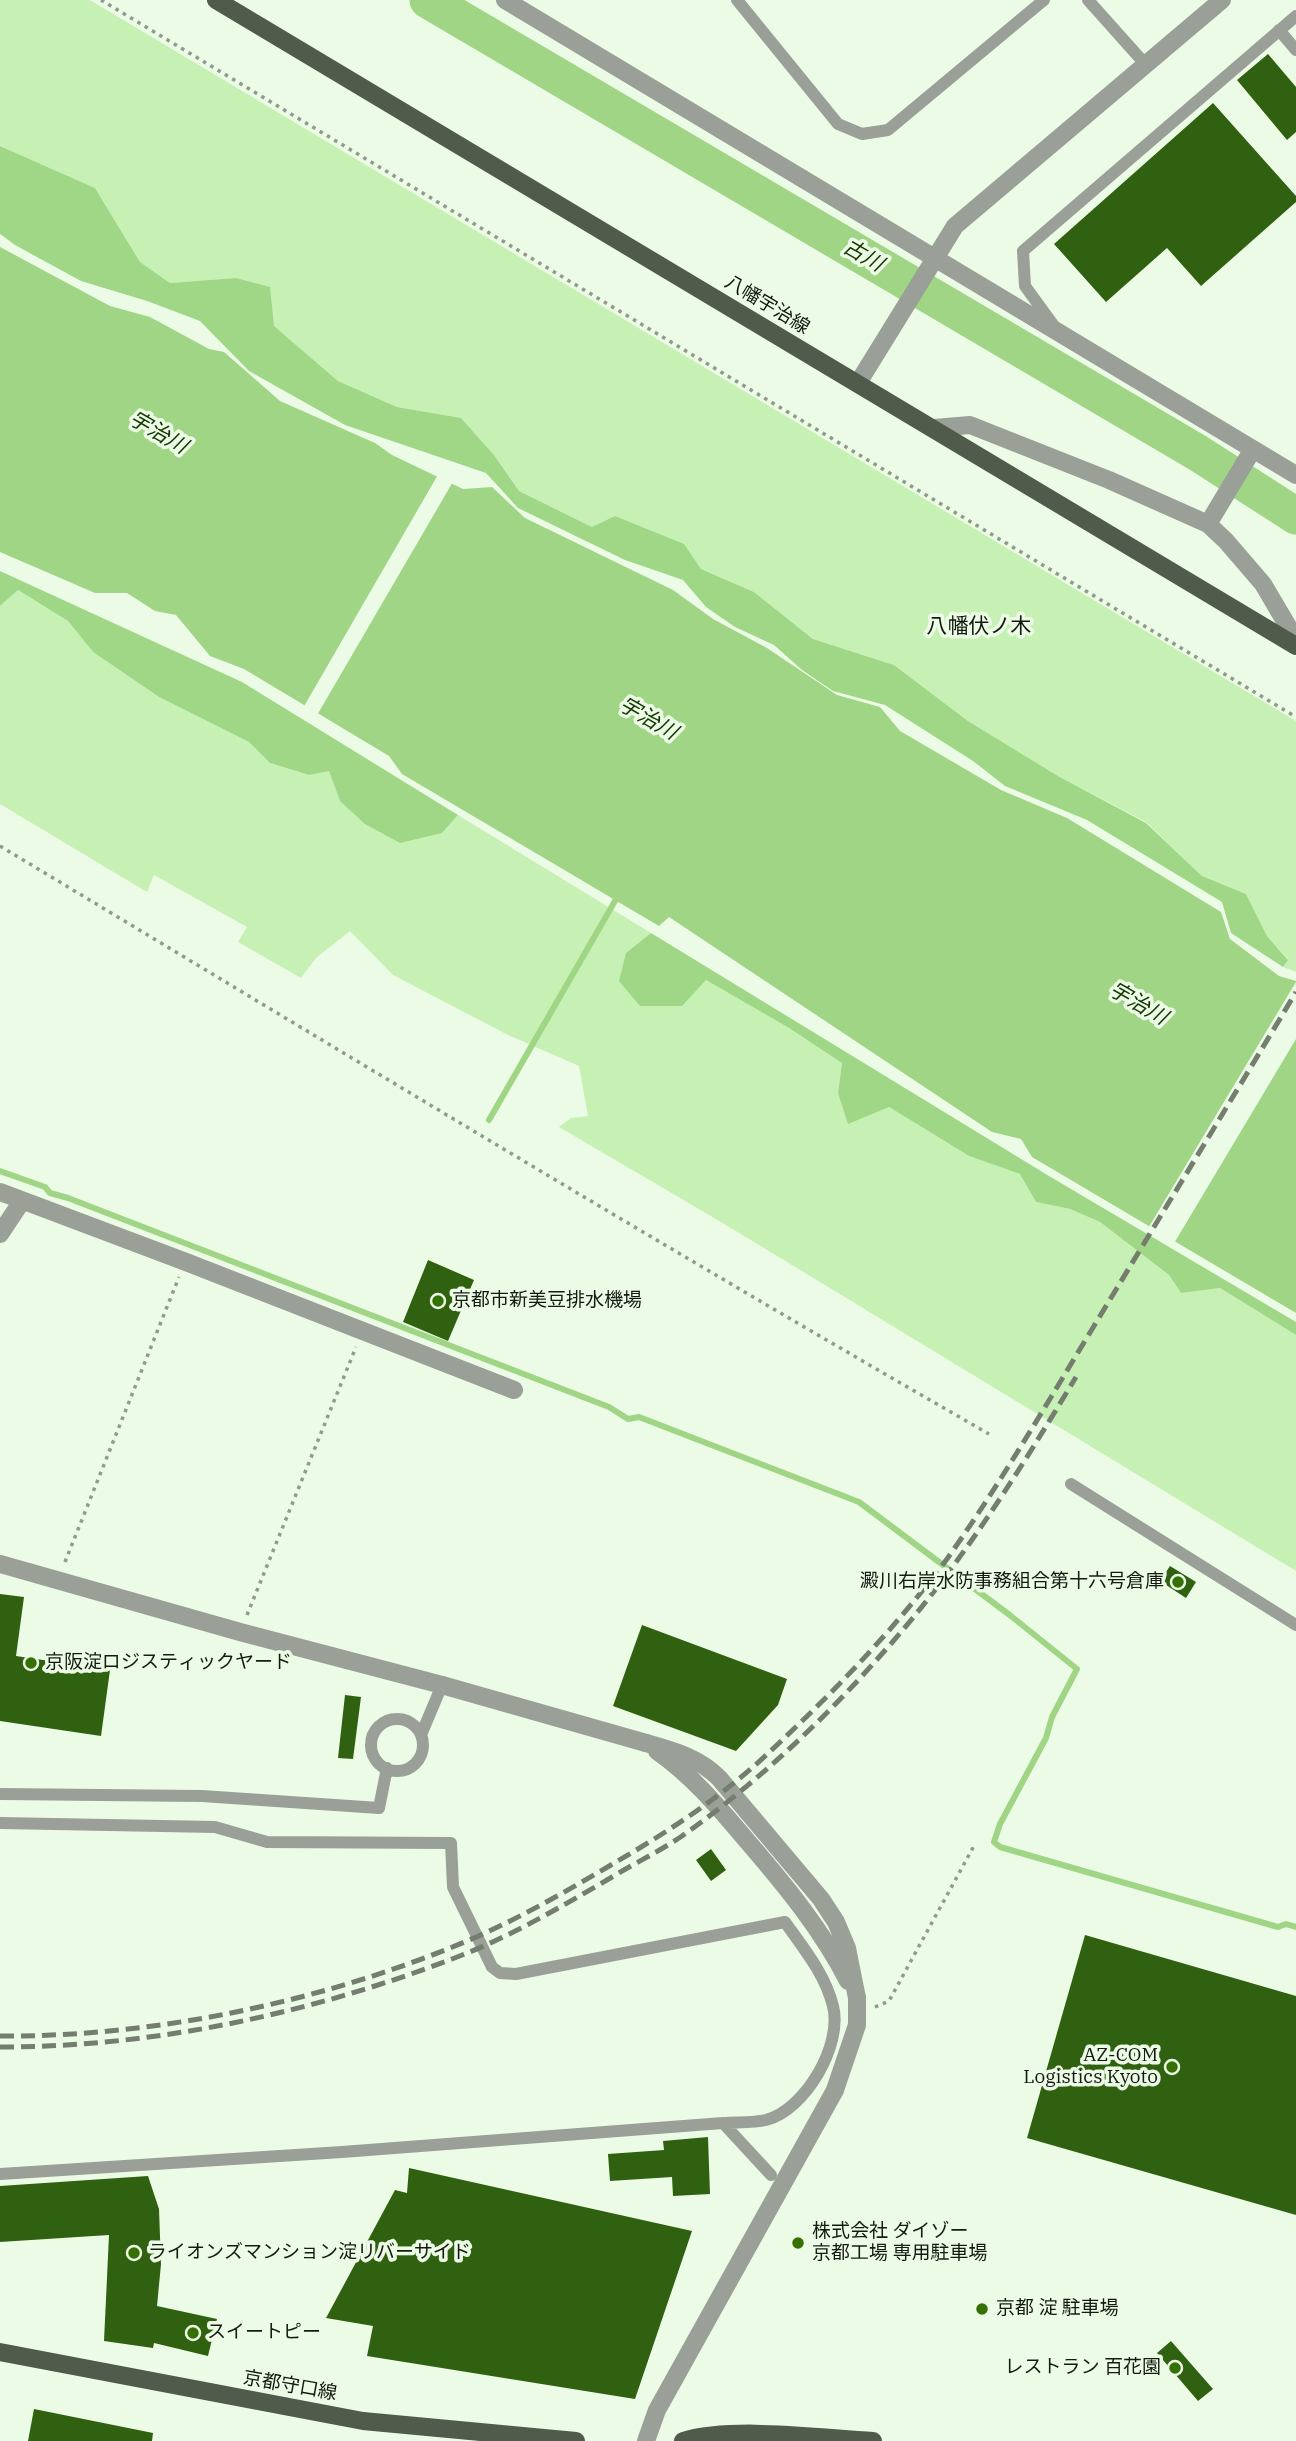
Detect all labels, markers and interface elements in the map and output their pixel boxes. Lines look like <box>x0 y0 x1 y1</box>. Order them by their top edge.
water label: 古川 <box>839 235 887 277</box>
street label: 八幡宇治線 <box>720 271 814 339</box>
water label: 宇治川 <box>124 406 192 460</box>
district label: 八幡伏ノ木 <box>927 614 1031 640</box>
water label: 宇治川 <box>614 692 682 746</box>
water label: 宇治川 <box>1104 977 1172 1031</box>
place label: 京都市新美豆排水機場 <box>452 1290 642 1312</box>
marker: 京都市新美豆排水機場 <box>430 1293 446 1309</box>
place label: 澱川右岸水防事務組合第十六号倉庫 <box>860 1571 1164 1593</box>
marker: 澱川右岸水防事務組合第十六号倉庫 <box>1170 1574 1186 1590</box>
place label: 京阪淀ロジスティックヤード <box>45 1652 292 1674</box>
marker: 京阪淀ロジスティックヤード <box>23 1655 39 1671</box>
place label: AZ-COM Logistics Kyoto <box>1023 2045 1158 2089</box>
marker: AZ-COM Logistics Kyoto <box>1164 2059 1180 2075</box>
place label: 株式会社 ダイゾー 京都工場 専用駐車場 <box>812 2221 987 2265</box>
marker: 株式会社 ダイゾー 京都工場 専用駐車場 <box>790 2235 806 2251</box>
place label: ライオンズマンション淀リバーサイド <box>148 2242 471 2264</box>
marker: ライオンズマンション淀リバーサイド <box>126 2245 142 2261</box>
place label: 京都 淀 駐車場 <box>996 2298 1119 2320</box>
marker: 京都 淀 駐車場 <box>974 2301 990 2317</box>
place label: スイートピー <box>207 2322 321 2344</box>
marker: スイートピー <box>185 2325 201 2341</box>
place label: レストラン 百花園 <box>1005 2357 1161 2379</box>
marker: レストラン 百花園 <box>1167 2360 1183 2376</box>
street label: 京都守口線 <box>241 2367 339 2405</box>

